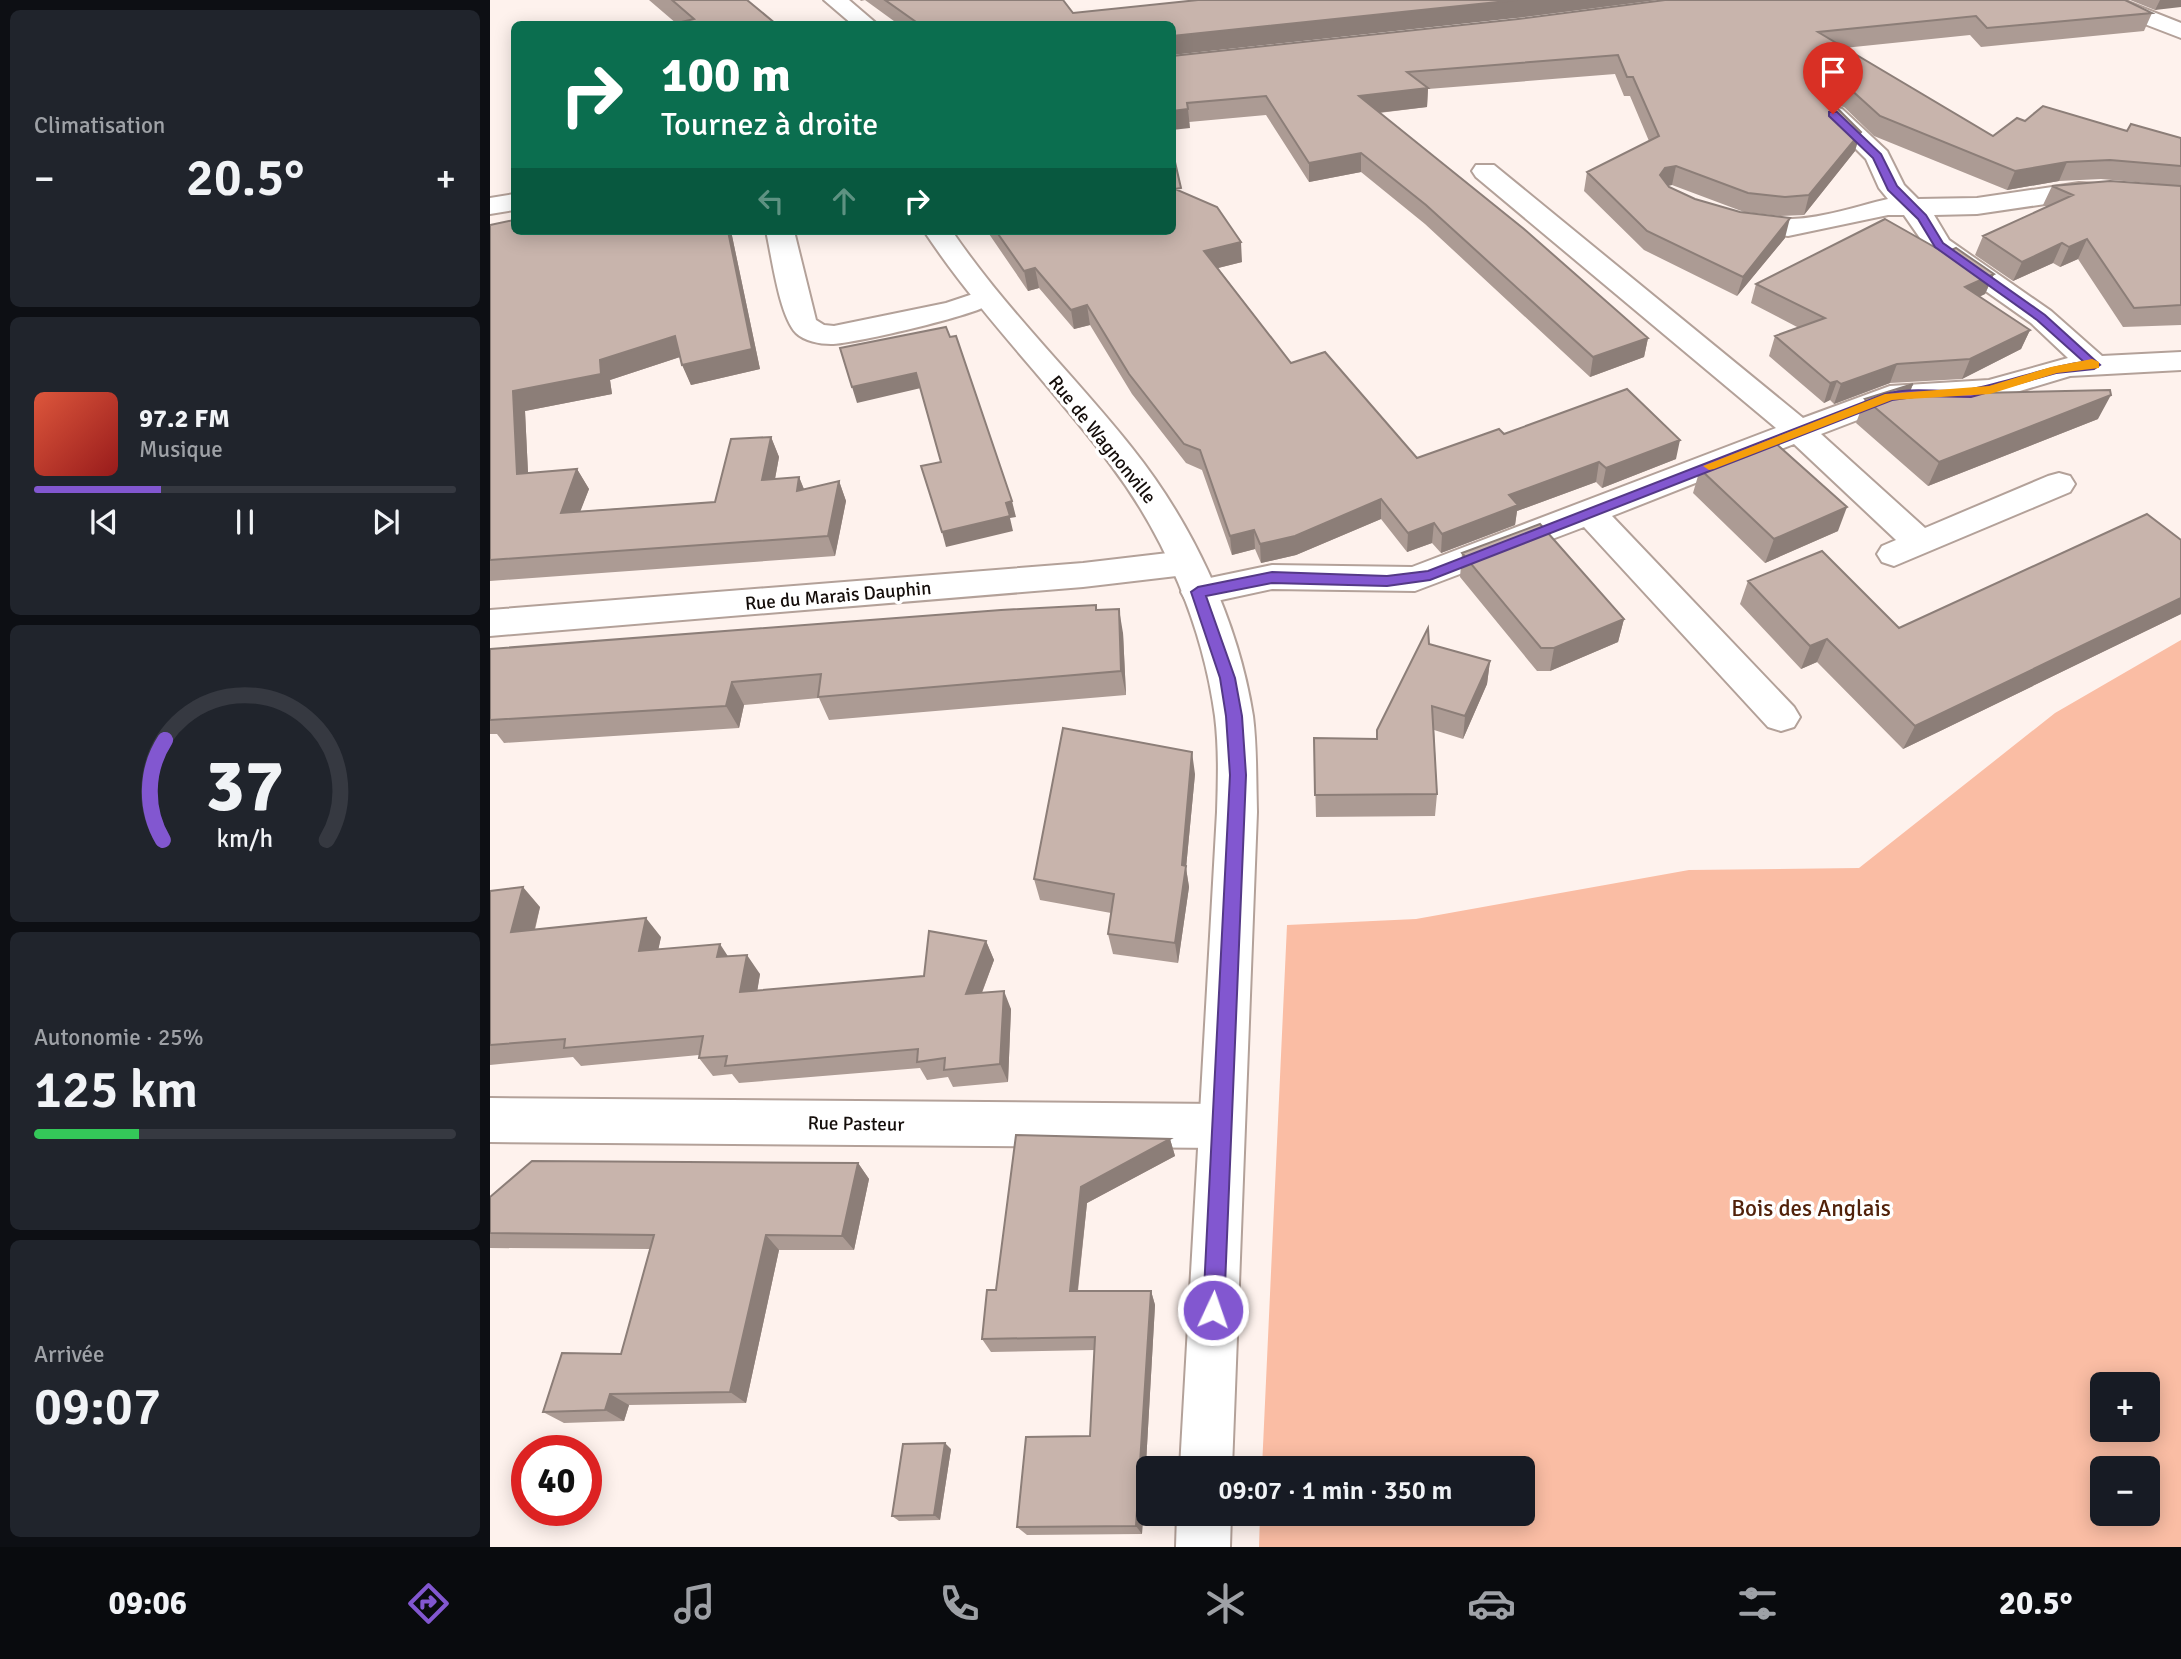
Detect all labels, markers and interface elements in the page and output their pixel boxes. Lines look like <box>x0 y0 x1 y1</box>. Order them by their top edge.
pin <box>1803 42 1863 114</box>
text: 100 m <box>661 45 791 105</box>
icon: right <box>546 49 637 140</box>
icon: arrive <box>1814 53 1852 91</box>
text: Tournez à droite <box>661 105 878 144</box>
text: Climatisation <box>34 111 165 140</box>
text: 20.5° <box>186 146 304 210</box>
text: − <box>34 155 55 202</box>
text: + <box>435 155 456 202</box>
icon: left <box>752 182 790 220</box>
icon: ahead <box>825 182 863 220</box>
icon: right <box>898 182 936 220</box>
street label: Rue de Wagnonville <box>1043 371 1161 509</box>
text: 97.2 FM <box>139 403 230 435</box>
text: Musique <box>139 435 223 464</box>
icon: previous <box>85 503 123 541</box>
icon: pause <box>226 503 264 541</box>
icon: next <box>367 503 405 541</box>
street label: Rue du Marais Dauphin <box>744 576 932 616</box>
text: 37 <box>206 742 284 831</box>
text: km/h <box>217 822 273 853</box>
text: Autonomie · 25% <box>34 1023 204 1052</box>
text: 125 km <box>34 1058 198 1122</box>
street label: Rue Pasteur <box>807 1111 905 1137</box>
park label: Bois des Anglais <box>1731 1194 1891 1223</box>
position arrow <box>1176 1273 1250 1347</box>
text: Arrivée <box>34 1340 105 1369</box>
map controls <box>2090 1372 2160 1526</box>
button: + <box>2090 1372 2160 1442</box>
text: 09:07 <box>34 1375 161 1439</box>
speed limit sign: 40 <box>511 1435 602 1526</box>
button: − <box>2090 1456 2160 1526</box>
text: 09:07 · 1 min · 350 m <box>1219 1475 1452 1507</box>
icon: directions <box>404 1579 453 1628</box>
icon: music <box>670 1579 719 1628</box>
icon: phone <box>935 1579 984 1628</box>
icon: climate <box>1201 1579 1250 1628</box>
icon: car <box>1467 1579 1516 1628</box>
icon: filters <box>1733 1579 1782 1628</box>
text: 09:06 <box>108 1584 187 1623</box>
text: 20.5° <box>1999 1584 2073 1623</box>

